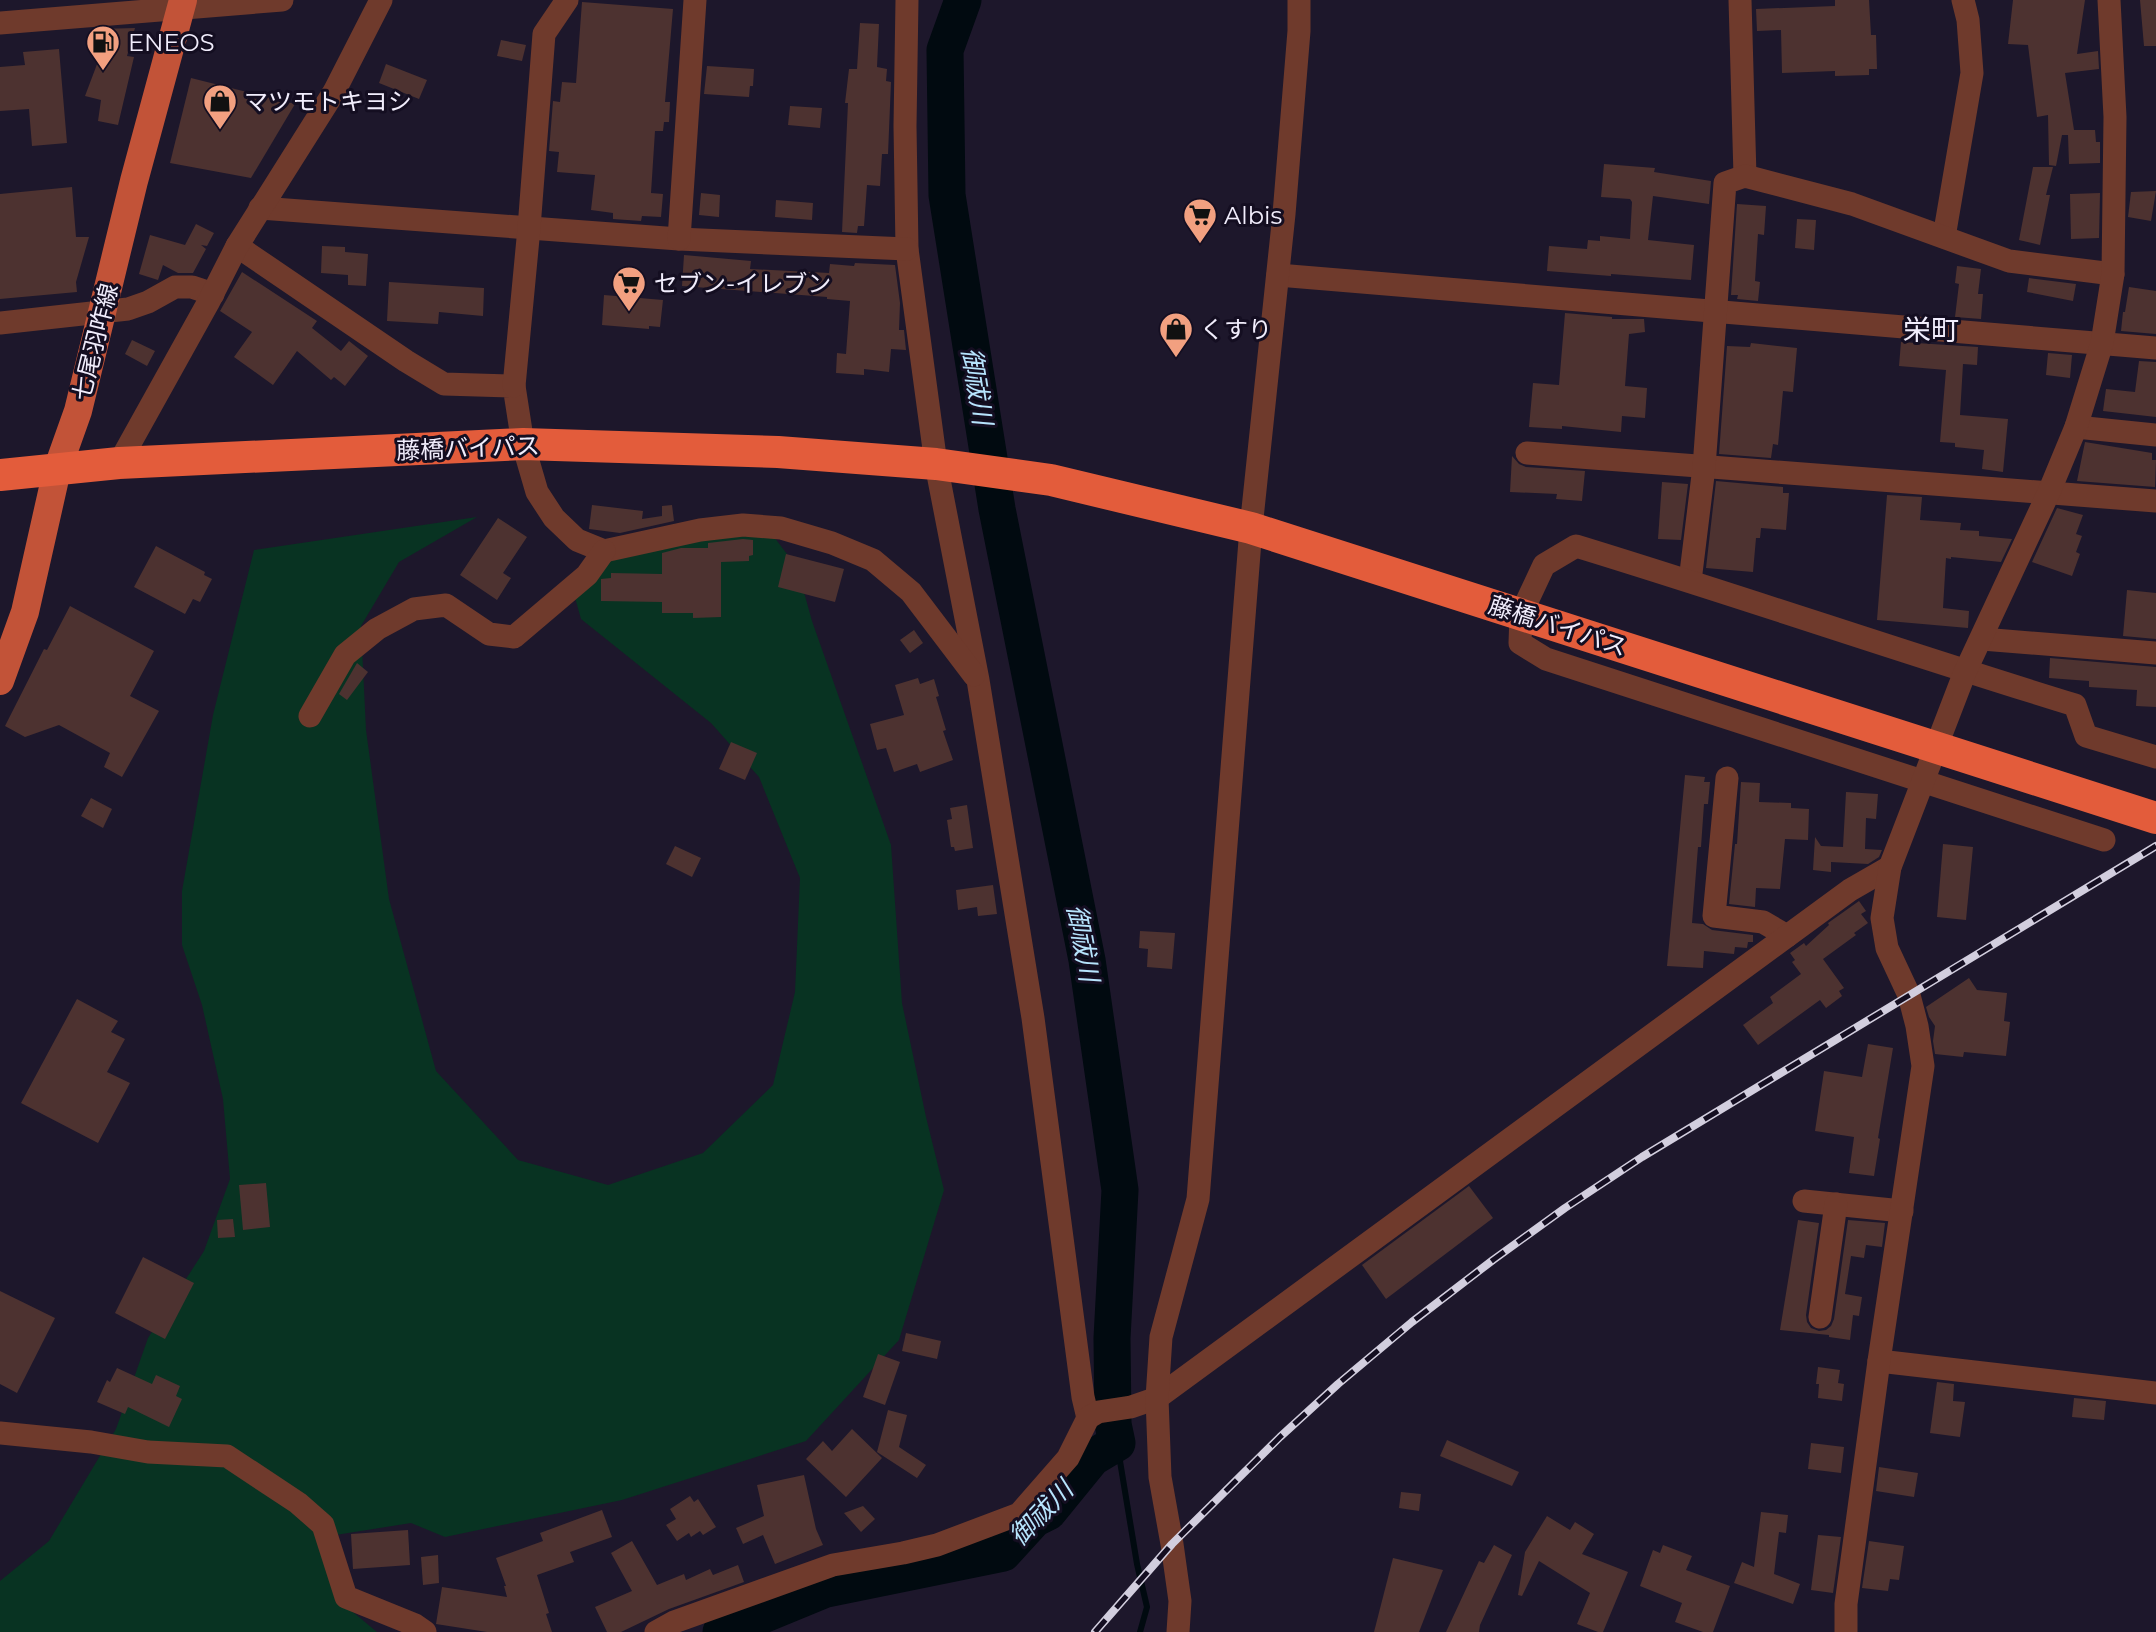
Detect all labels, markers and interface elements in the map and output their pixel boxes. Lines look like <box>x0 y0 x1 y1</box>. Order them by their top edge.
fuel station icon: ENEOS <box>84 23 122 72</box>
place label: ENEOS <box>128 28 214 57</box>
shop icon: マツモトキヨシ <box>201 82 239 131</box>
place label: マツモトキヨシ <box>244 87 412 116</box>
supermarket icon: Albis <box>1181 196 1219 245</box>
place label: Albis <box>1224 201 1282 230</box>
supermarket icon: セブン-イレブン <box>610 264 648 313</box>
place label: セブン-イレブン <box>654 269 831 298</box>
street label: 七尾羽咋線 <box>66 280 124 404</box>
shop icon: くすり <box>1157 310 1195 359</box>
district label: 栄町 <box>1903 313 1959 347</box>
place label: くすり <box>1200 315 1272 344</box>
water label: 御祓川 <box>955 345 999 430</box>
street label: 藤橋バイパス <box>396 431 540 465</box>
street label: 藤橋バイパス <box>1485 590 1631 662</box>
water label: 御祓川 <box>1060 902 1106 987</box>
water label: 御祓川 <box>1002 1472 1082 1552</box>

